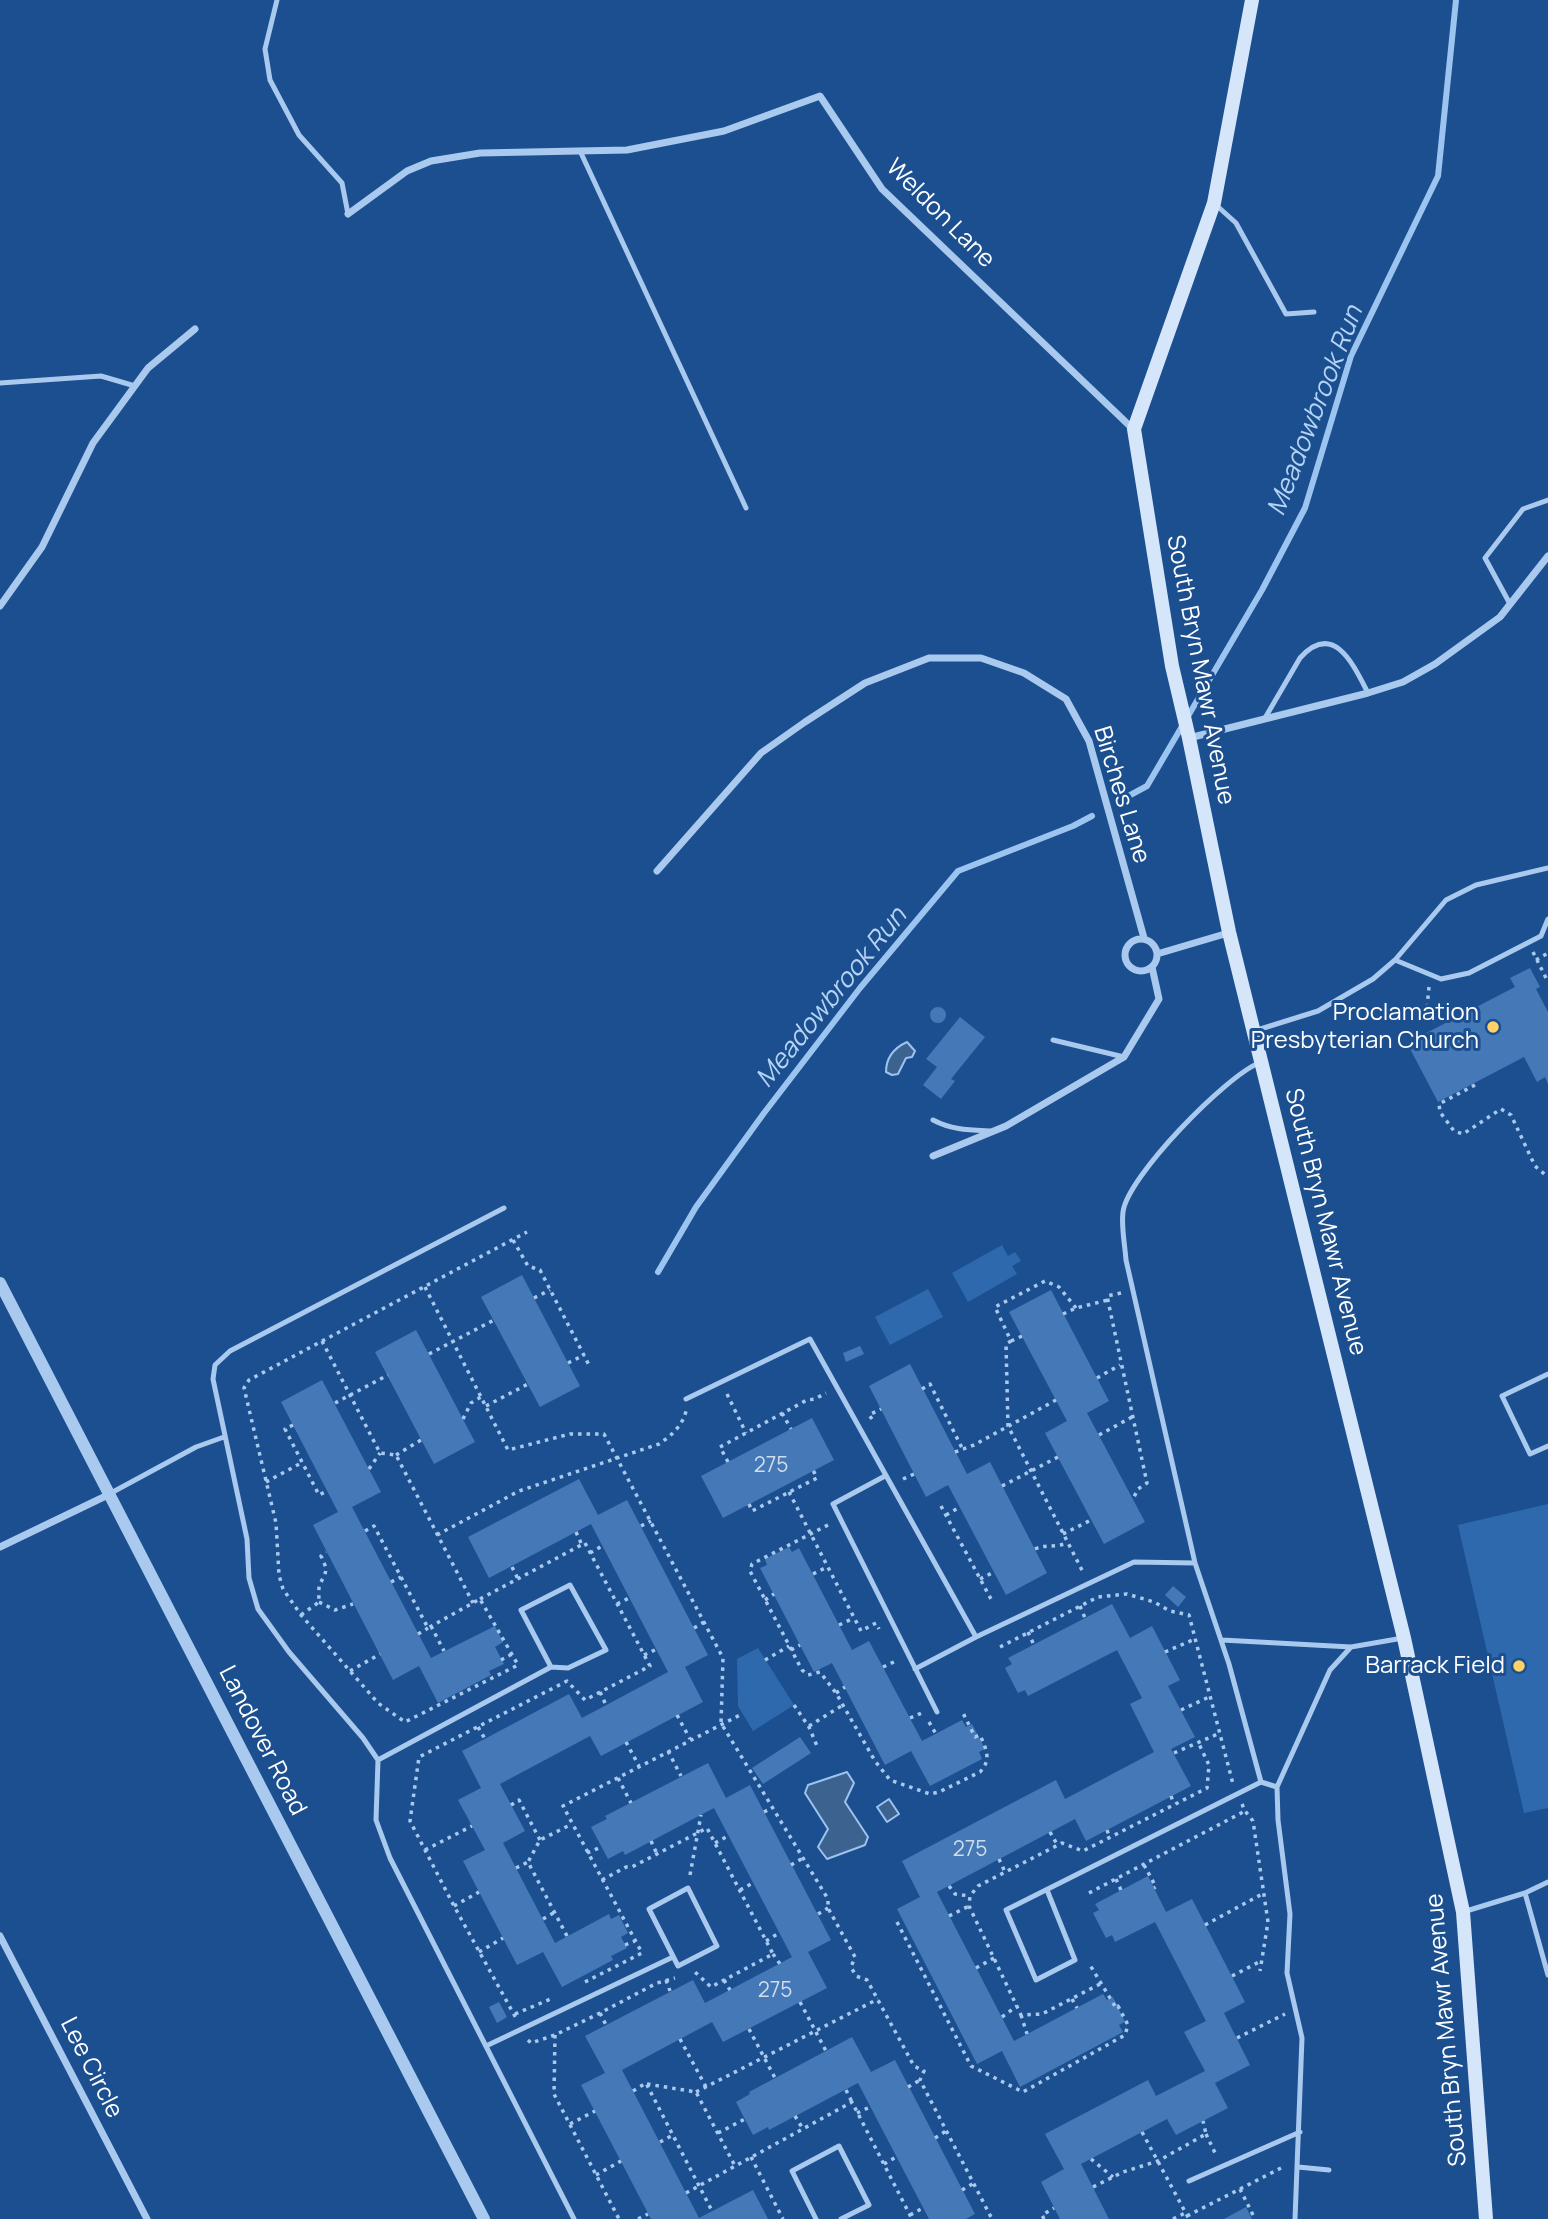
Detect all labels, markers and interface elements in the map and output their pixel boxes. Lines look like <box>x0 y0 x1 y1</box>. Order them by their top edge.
street label: Weldon Lane <box>880 154 1000 274</box>
water label: Meadowbrook Run <box>1262 302 1370 520</box>
street label: South Bryn Mawr Avenue <box>1160 533 1240 807</box>
street label: Birches Lane <box>1087 723 1155 867</box>
water label: Meadowbrook Run <box>750 902 914 1094</box>
place label: Proclamation Presbyterian Church <box>1251 999 1479 1055</box>
marker: Proclamation Presbyterian Church <box>1485 1019 1501 1035</box>
street label: South Bryn Mawr Avenue <box>1278 1086 1372 1358</box>
house number: 275 <box>754 1453 788 1479</box>
place label: Barrack Field <box>1365 1652 1505 1680</box>
marker: Barrack Field <box>1511 1658 1527 1674</box>
street label: Landover Road <box>212 1662 312 1820</box>
house number: 275 <box>953 1837 987 1863</box>
street label: South Bryn Mawr Avenue <box>1421 1892 1473 2168</box>
house number: 275 <box>758 1978 792 2004</box>
street label: Lee Circle <box>53 2013 129 2123</box>

